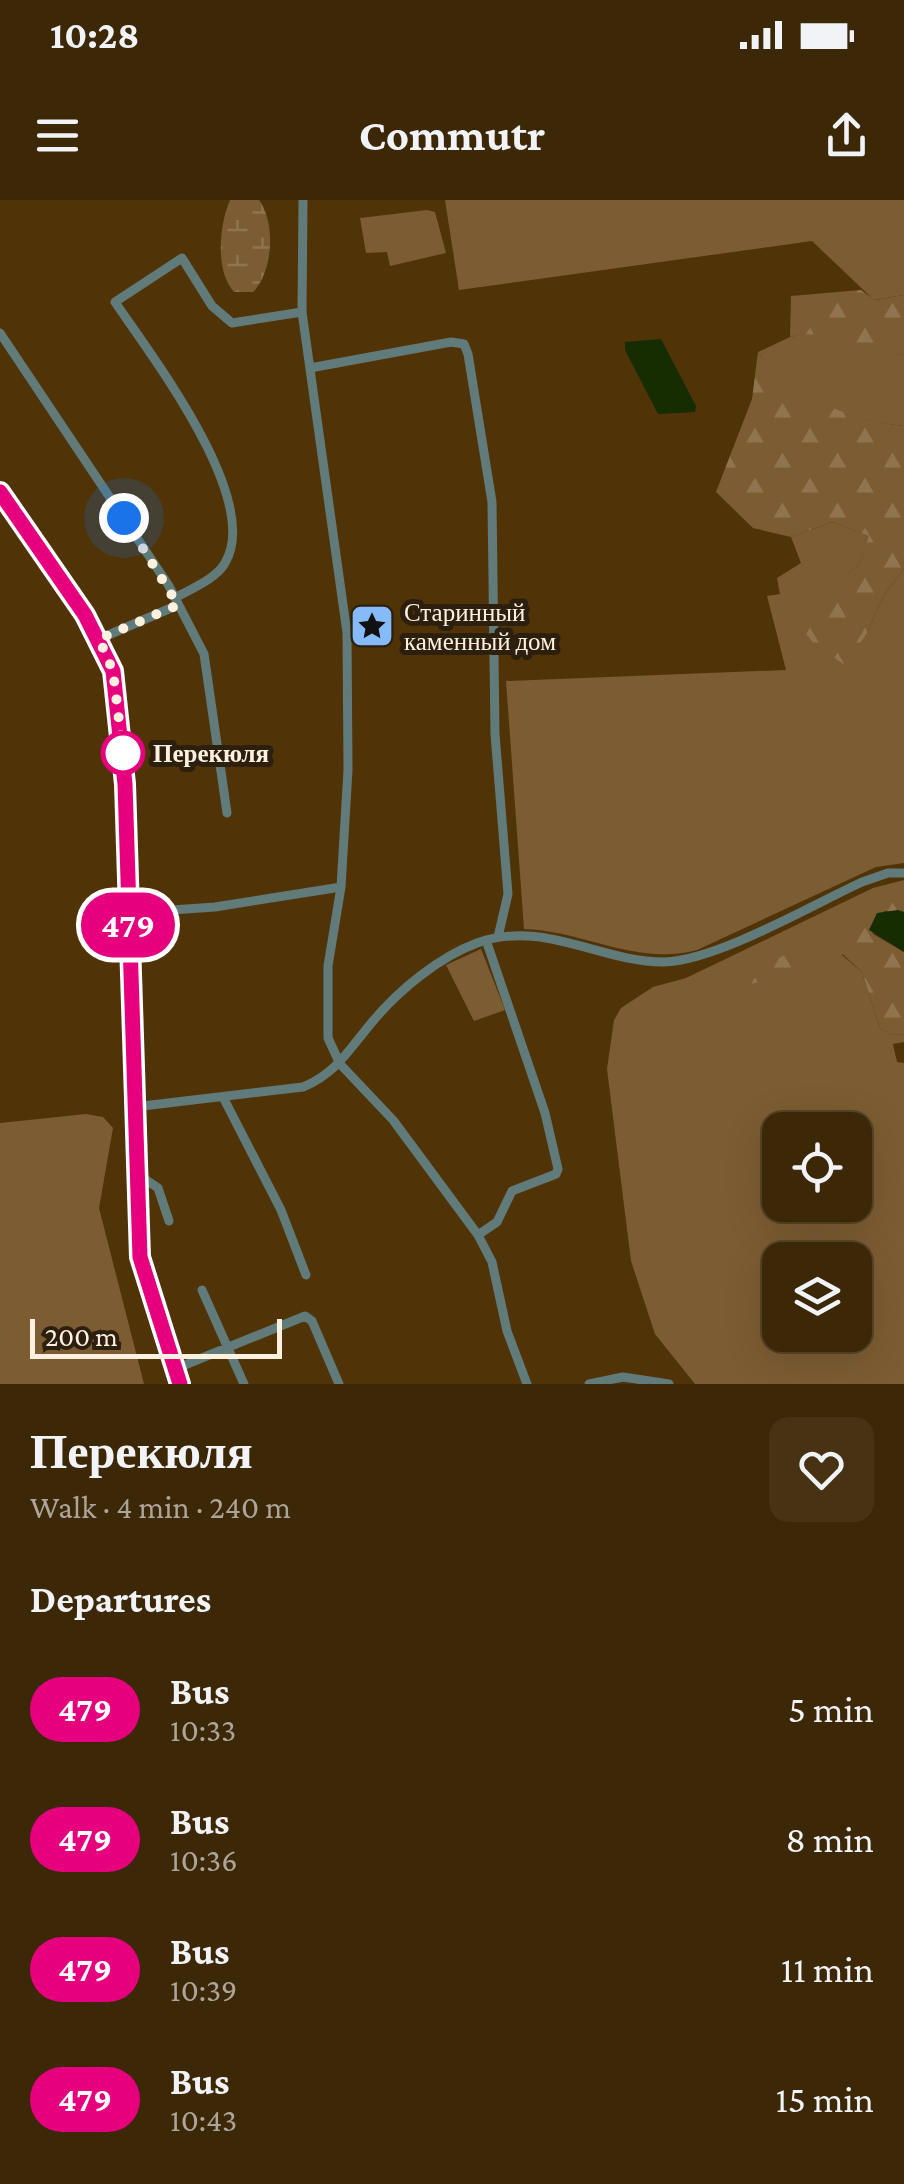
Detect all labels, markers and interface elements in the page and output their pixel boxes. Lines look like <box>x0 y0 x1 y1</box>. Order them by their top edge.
text: 10:28 <box>50 14 139 56</box>
icon: menu <box>30 108 85 163</box>
icon: share <box>819 108 874 163</box>
text: Commutr <box>359 110 545 160</box>
your location <box>99 493 149 543</box>
place label: Старинный каменный дом <box>404 599 556 655</box>
place icon: Старинный каменный дом <box>349 603 395 649</box>
marker: Перекюля <box>102 732 144 774</box>
place label: Перекюля <box>153 740 269 767</box>
line badge: 479 <box>70 892 186 958</box>
text: 479 <box>101 906 155 945</box>
map controls <box>762 1112 872 1352</box>
button: locate <box>762 1112 872 1222</box>
button: layers <box>762 1242 872 1352</box>
scale bar <box>30 1314 282 1358</box>
text: 200 m <box>45 1321 118 1352</box>
button: heart <box>769 1417 874 1522</box>
text: Перекюля <box>30 1425 253 1478</box>
text: Walk · 4 min · 240 m <box>30 1489 291 1525</box>
text: Departures <box>30 1578 211 1620</box>
text: Bus <box>170 1670 229 1712</box>
text: 5 min <box>788 1688 874 1730</box>
text: 479 <box>58 1690 112 1729</box>
text: 10:33 <box>170 1712 236 1748</box>
text: Bus <box>170 1800 229 1842</box>
text: 8 min <box>786 1818 874 1860</box>
text: 479 <box>58 1820 112 1859</box>
text: 10:36 <box>170 1842 237 1878</box>
text: Bus <box>170 1930 229 1972</box>
text: 11 min <box>781 1948 874 1990</box>
text: 479 <box>58 1950 112 1989</box>
text: 10:39 <box>170 1972 237 2008</box>
text: Bus <box>170 2060 229 2102</box>
text: 15 min <box>775 2078 874 2120</box>
text: 479 <box>58 2080 112 2119</box>
text: 10:43 <box>170 2102 237 2138</box>

